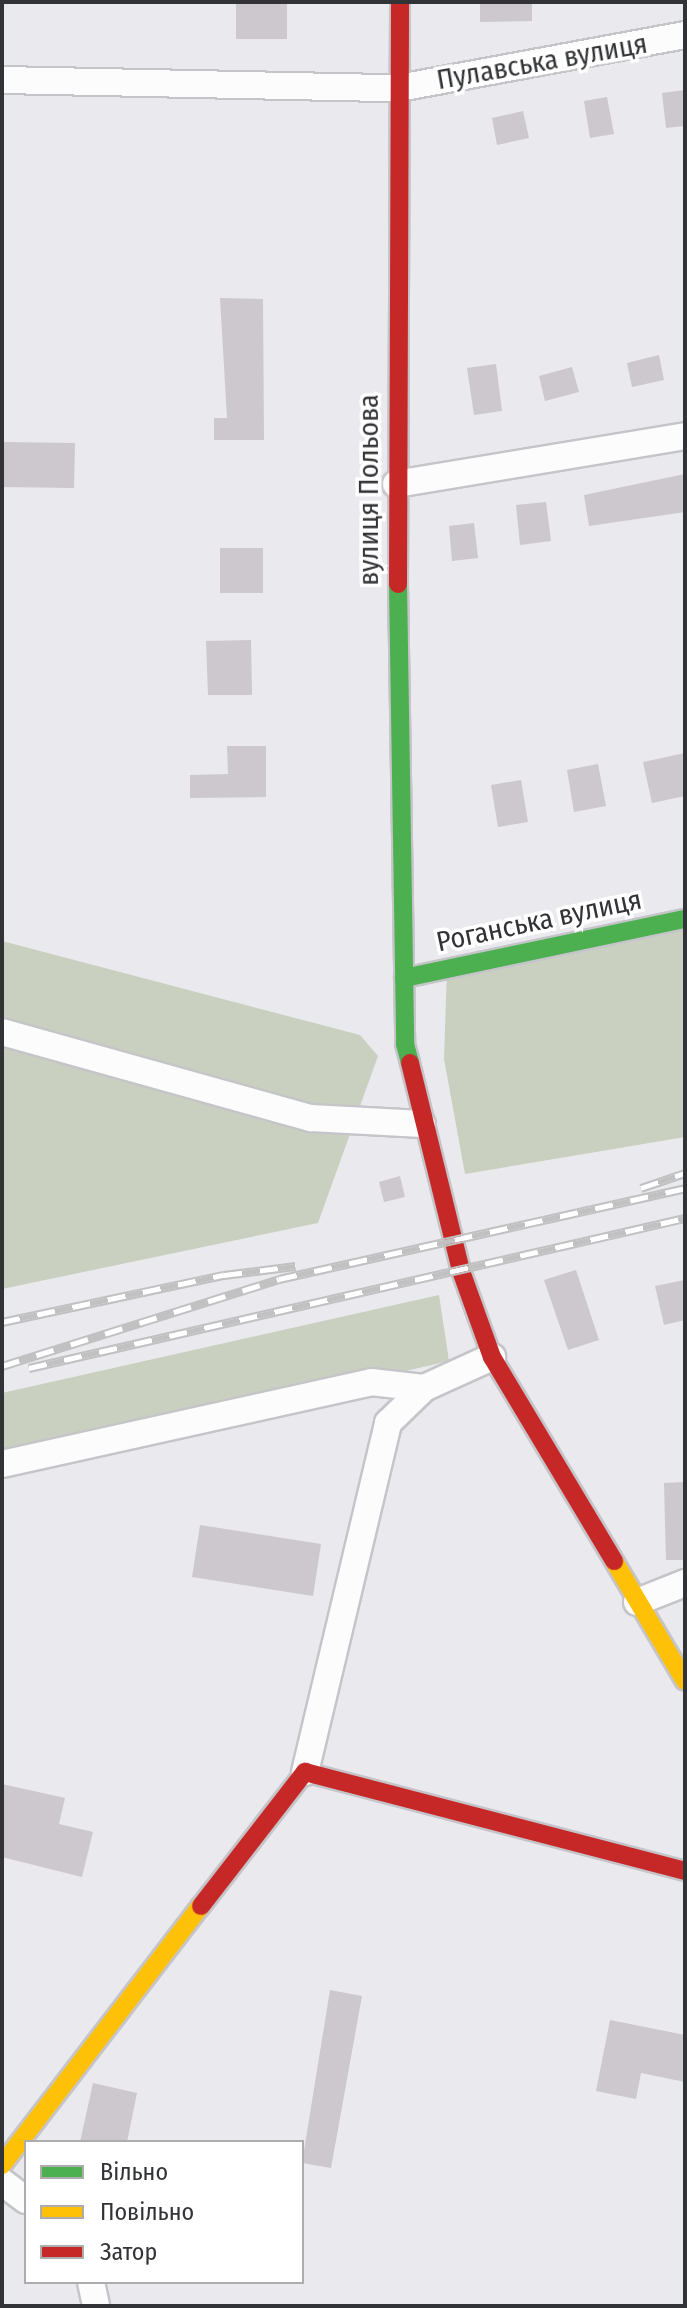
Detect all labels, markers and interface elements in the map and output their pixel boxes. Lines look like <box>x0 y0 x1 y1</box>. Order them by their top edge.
street label: Пулавська вулиця <box>434 27 650 97</box>
street label: вулиця Польова <box>352 394 386 586</box>
street label: Роганська вулиця <box>433 883 645 959</box>
legend <box>24 2140 304 2284</box>
text: Вільно <box>100 2158 168 2186</box>
text: Повільно <box>100 2198 194 2226</box>
text: Затор <box>100 2238 157 2266</box>

